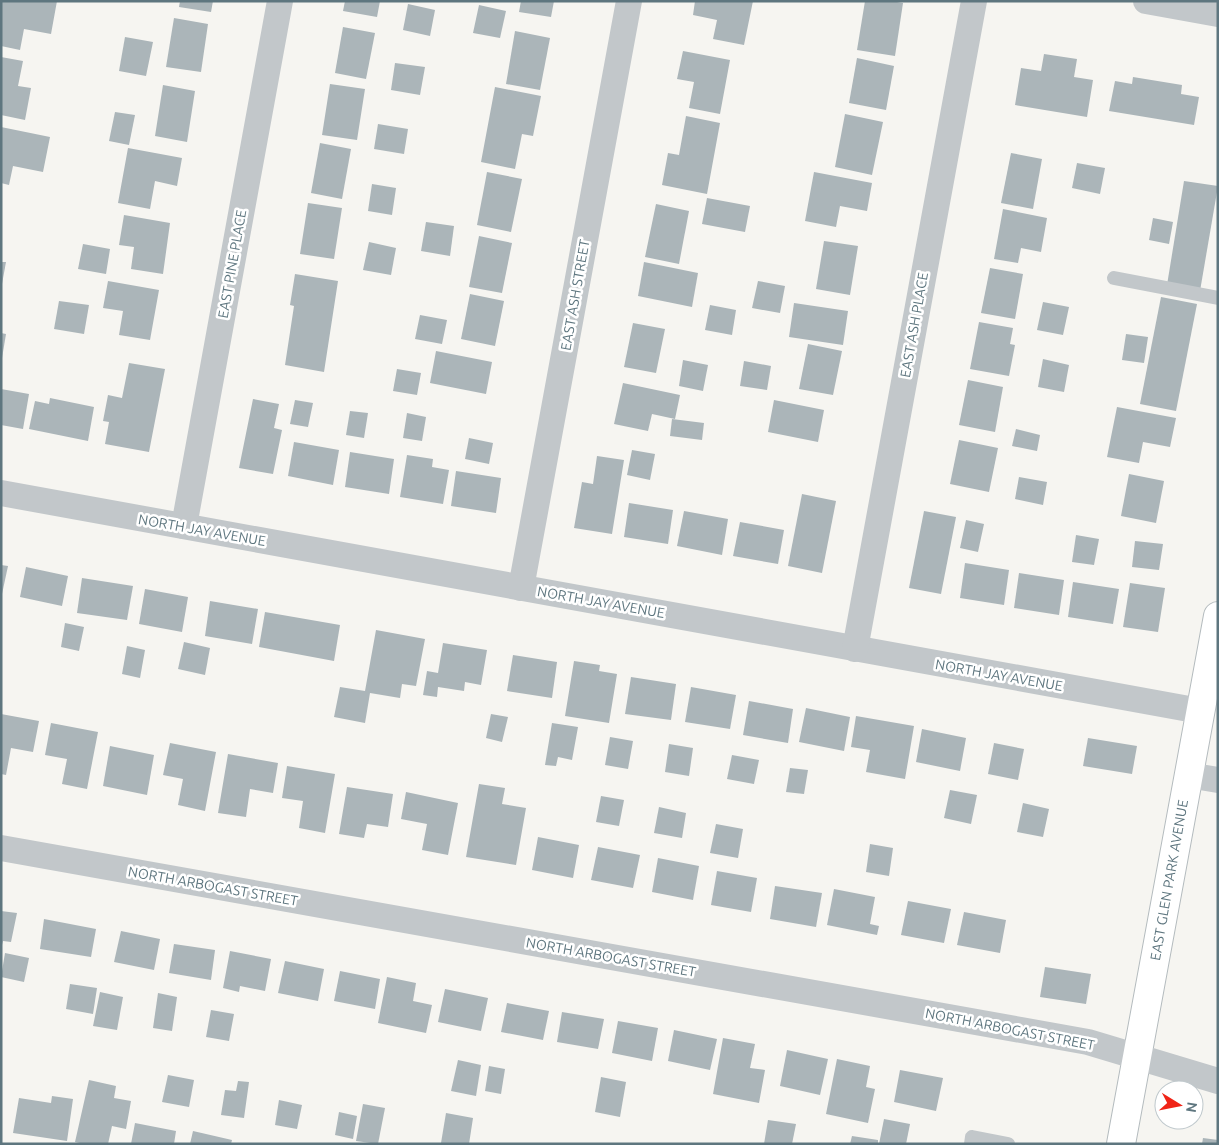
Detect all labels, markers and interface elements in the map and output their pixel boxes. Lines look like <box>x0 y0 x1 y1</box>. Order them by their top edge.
street label: EAST PINE PLACE <box>215 208 249 320</box>
street label: EAST ASH STREET <box>557 238 593 352</box>
street label: EAST ASH PLACE <box>897 271 931 379</box>
street label: NORTH JAY AVENUE <box>137 511 267 549</box>
street label: NORTH JAY AVENUE <box>536 583 666 621</box>
street label: NORTH JAY AVENUE <box>934 656 1064 694</box>
street label: EAST GLEN PARK AVENUE <box>1147 798 1191 962</box>
street label: NORTH ARBOGAST STREET <box>127 863 299 909</box>
street label: NORTH ARBOGAST STREET <box>525 934 697 980</box>
street label: NORTH ARBOGAST STREET <box>924 1005 1096 1053</box>
north arrow <box>1154 1080 1204 1130</box>
text: N <box>1183 1101 1201 1114</box>

